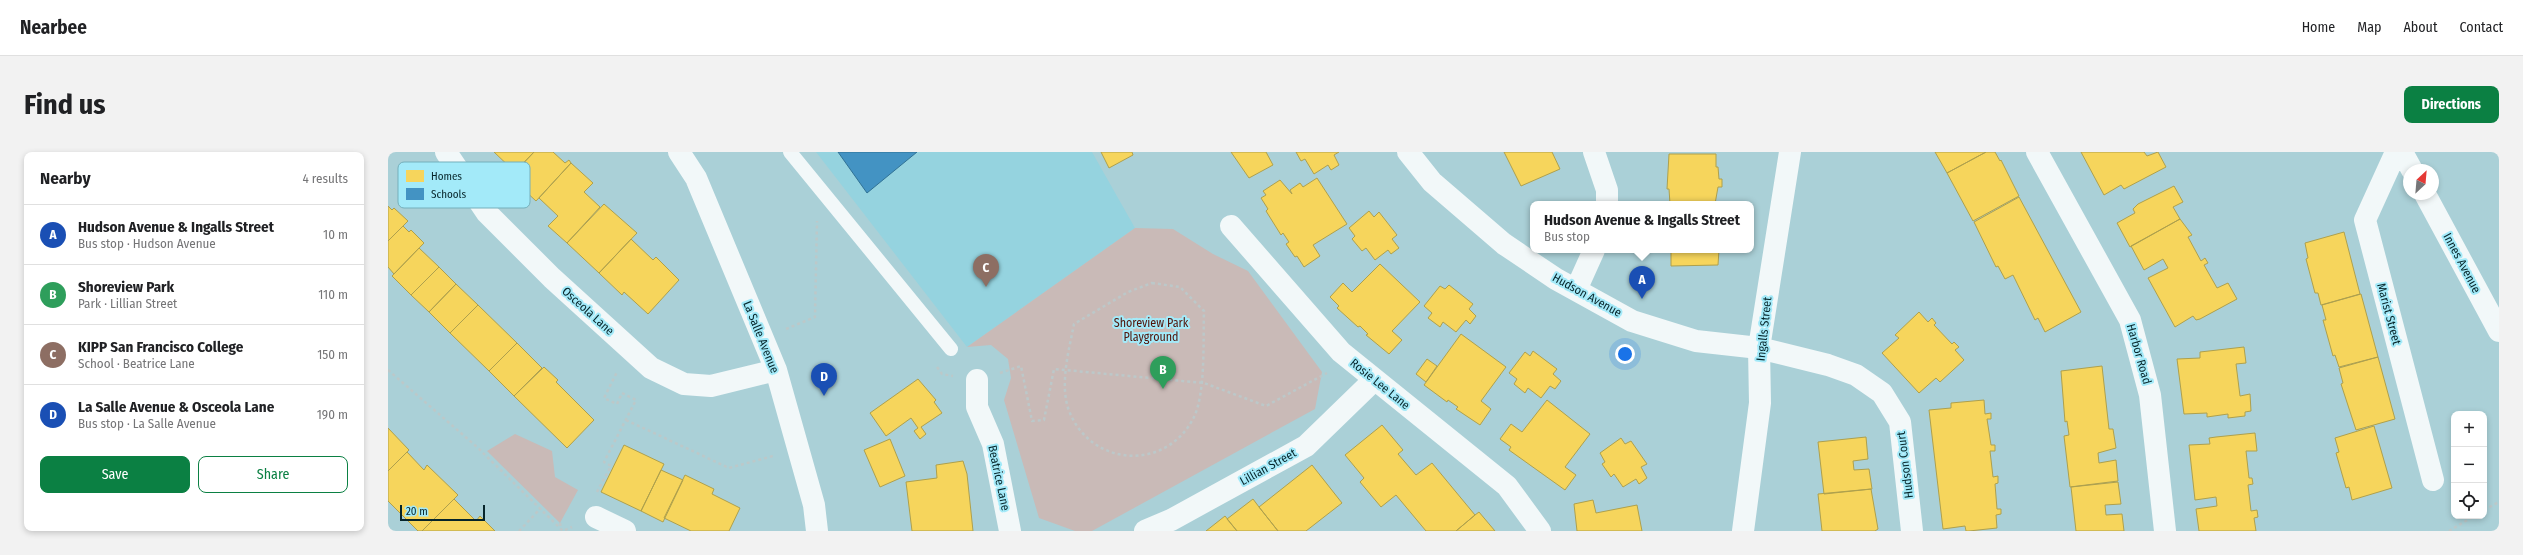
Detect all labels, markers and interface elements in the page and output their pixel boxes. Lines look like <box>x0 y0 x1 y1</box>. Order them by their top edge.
text: Nearbee <box>20 16 87 39</box>
text: Home <box>2302 19 2335 36</box>
text: Map <box>2357 19 2381 36</box>
text: About <box>2403 19 2438 36</box>
text: Contact <box>2460 19 2503 36</box>
button: Directions <box>2404 86 2499 123</box>
text: Find us <box>24 88 106 121</box>
legend <box>398 162 530 208</box>
north arrow <box>2403 164 2439 200</box>
text: Nearby <box>40 168 91 189</box>
text: Homes <box>431 170 462 183</box>
text: 4 results <box>302 171 348 186</box>
text: Schools <box>431 188 466 201</box>
popup <box>1530 201 1754 253</box>
text: Hudson Avenue & Ingalls Street <box>1544 211 1740 229</box>
text: Hudson Avenue & Ingalls Street <box>78 218 274 236</box>
text: A <box>49 227 57 242</box>
text: 10 m <box>323 227 348 242</box>
text: Bus stop <box>1544 229 1590 244</box>
street label: Innes Avenue <box>2440 231 2484 295</box>
text: Bus stop · Hudson Avenue <box>78 236 216 251</box>
pin: C <box>973 254 999 287</box>
pin: A <box>1629 266 1655 299</box>
street label: Hudson Avenue <box>1550 270 1624 320</box>
text: Shoreview Park <box>78 278 174 296</box>
street label: Marist Street <box>2374 282 2404 346</box>
street label: Osceola Lane <box>559 284 617 338</box>
text: B <box>49 287 57 302</box>
text: 110 m <box>318 287 348 302</box>
text: Park · Lillian Street <box>78 296 177 311</box>
street label: Ingalls Street <box>1754 296 1774 362</box>
street label: La Salle Avenue <box>740 299 782 375</box>
park label: Shoreview Park Playground <box>1114 316 1189 344</box>
street label: Harbor Road <box>2124 322 2154 386</box>
text: KIPP San Francisco College <box>78 338 243 356</box>
your location <box>1615 344 1635 364</box>
text: C <box>50 347 56 362</box>
text: 150 m <box>317 347 348 362</box>
text: School · Beatrice Lane <box>78 356 195 371</box>
pin: B <box>1150 356 1176 389</box>
street label: Rosie Lee Lane <box>1347 356 1413 412</box>
pin: D <box>811 363 837 396</box>
text: La Salle Avenue & Osceola Lane <box>78 398 274 416</box>
text: D <box>49 407 57 422</box>
text: 190 m <box>317 407 348 422</box>
map controls <box>2451 411 2487 519</box>
button: + <box>2451 411 2487 447</box>
text: Bus stop · La Salle Avenue <box>78 416 216 431</box>
street label: Hudson Court <box>1894 431 1916 499</box>
street label: Beatrice Lane <box>985 444 1013 512</box>
street label: Lillian Street <box>1237 446 1299 488</box>
button: − <box>2451 447 2487 483</box>
button: Save <box>40 456 190 493</box>
button: Share <box>198 456 348 493</box>
button: locate <box>2451 483 2487 519</box>
scale bar <box>400 503 485 522</box>
text: 20 m <box>406 505 428 518</box>

